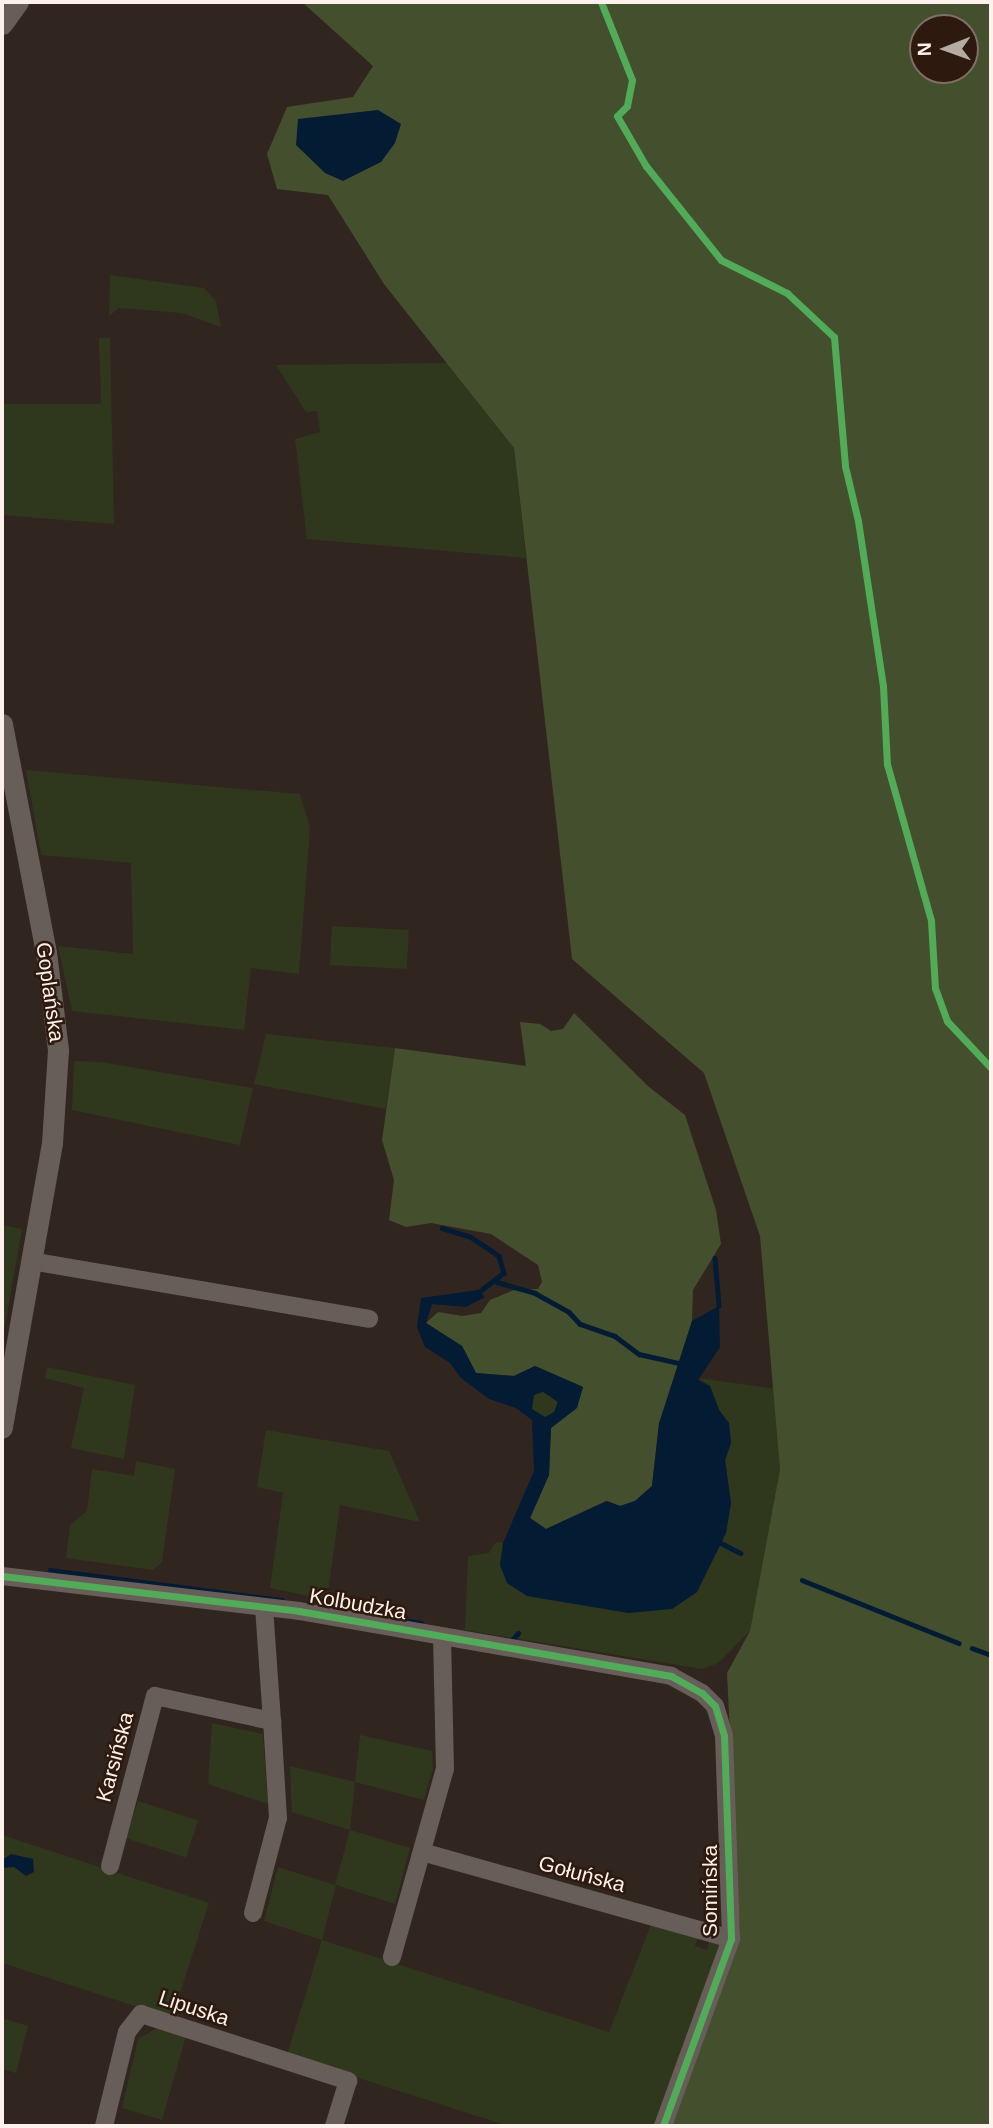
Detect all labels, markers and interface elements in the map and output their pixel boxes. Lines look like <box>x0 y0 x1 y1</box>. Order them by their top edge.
north arrow <box>909 14 979 84</box>
text: N <box>914 42 935 56</box>
street label: Goplańska <box>31 941 69 1043</box>
street label: Kolbudzka <box>308 1583 408 1625</box>
street label: Karsińska <box>91 1709 139 1805</box>
street label: Somińska <box>697 1845 723 1937</box>
street label: Gołuńska <box>536 1850 628 1898</box>
street label: Lipuska <box>156 1985 232 2031</box>

